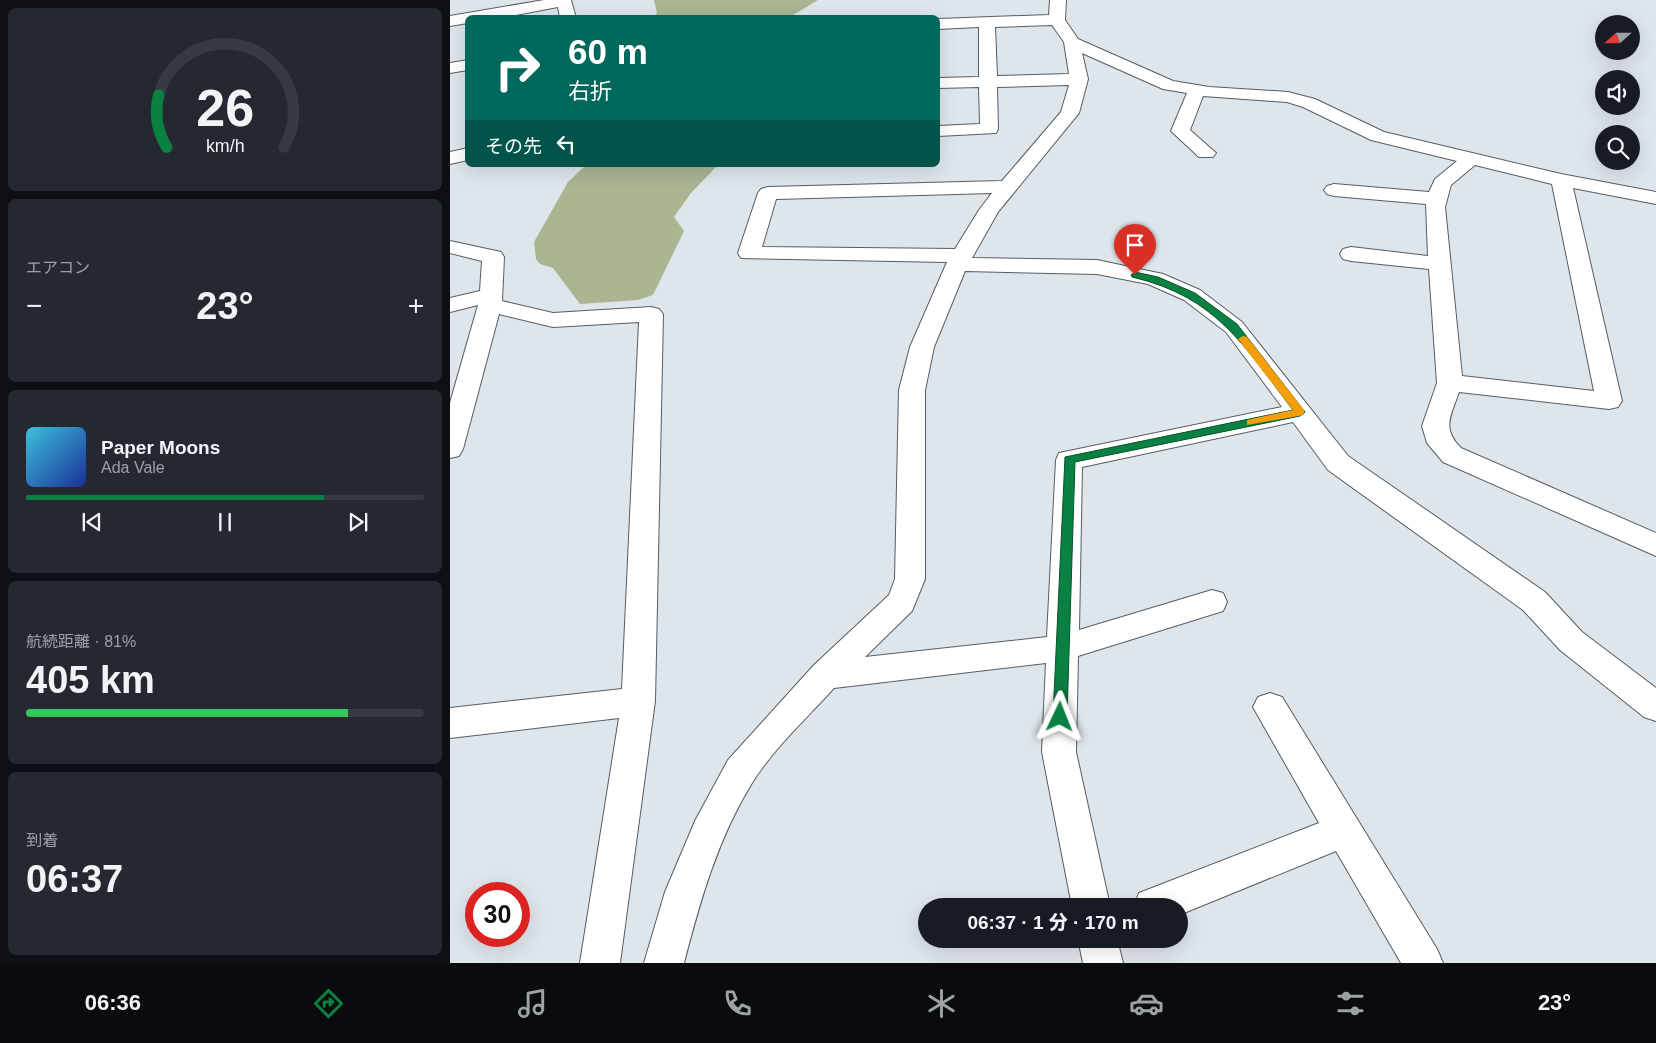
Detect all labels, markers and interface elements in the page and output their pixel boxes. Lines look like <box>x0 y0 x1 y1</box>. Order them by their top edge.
north arrow <box>1595 15 1640 60</box>
map controls <box>1595 15 1640 170</box>
text: 60 m <box>568 32 648 71</box>
icon: right <box>485 35 550 100</box>
button: sound <box>1595 70 1640 115</box>
text: 26 <box>196 79 254 137</box>
text: 右折 <box>568 79 612 104</box>
button: search <box>1595 125 1640 170</box>
icon: left <box>552 130 580 158</box>
text: km/h <box>206 136 244 156</box>
text: その先 <box>485 136 542 157</box>
pin <box>1114 224 1156 275</box>
icon: arrive <box>1121 231 1149 259</box>
text: エアコン <box>26 259 90 276</box>
text: 23° <box>196 285 254 327</box>
text: − <box>26 290 42 321</box>
text: + <box>408 290 424 321</box>
text: Paper Moons <box>101 437 220 458</box>
text: Ada Vale <box>101 459 165 476</box>
icon: previous <box>78 508 106 536</box>
icon: pause <box>211 508 239 536</box>
icon: next <box>344 508 372 536</box>
text: 航続距離 · 81% <box>26 633 136 650</box>
text: 405 km <box>26 659 155 701</box>
position arrow <box>1033 690 1085 742</box>
text: 到着 <box>26 832 58 849</box>
text: 06:37 <box>26 858 123 900</box>
speed limit sign: 30 <box>465 882 530 947</box>
text: 06:37 · 1 分 · 170 m <box>967 912 1139 933</box>
icon: directions <box>311 986 346 1021</box>
icon: music <box>515 986 550 1021</box>
icon: phone <box>720 986 755 1021</box>
icon: climate <box>924 986 959 1021</box>
icon: car <box>1129 986 1164 1021</box>
icon: filters <box>1333 986 1368 1021</box>
text: 06:36 <box>85 990 141 1015</box>
text: 23° <box>1538 990 1571 1015</box>

